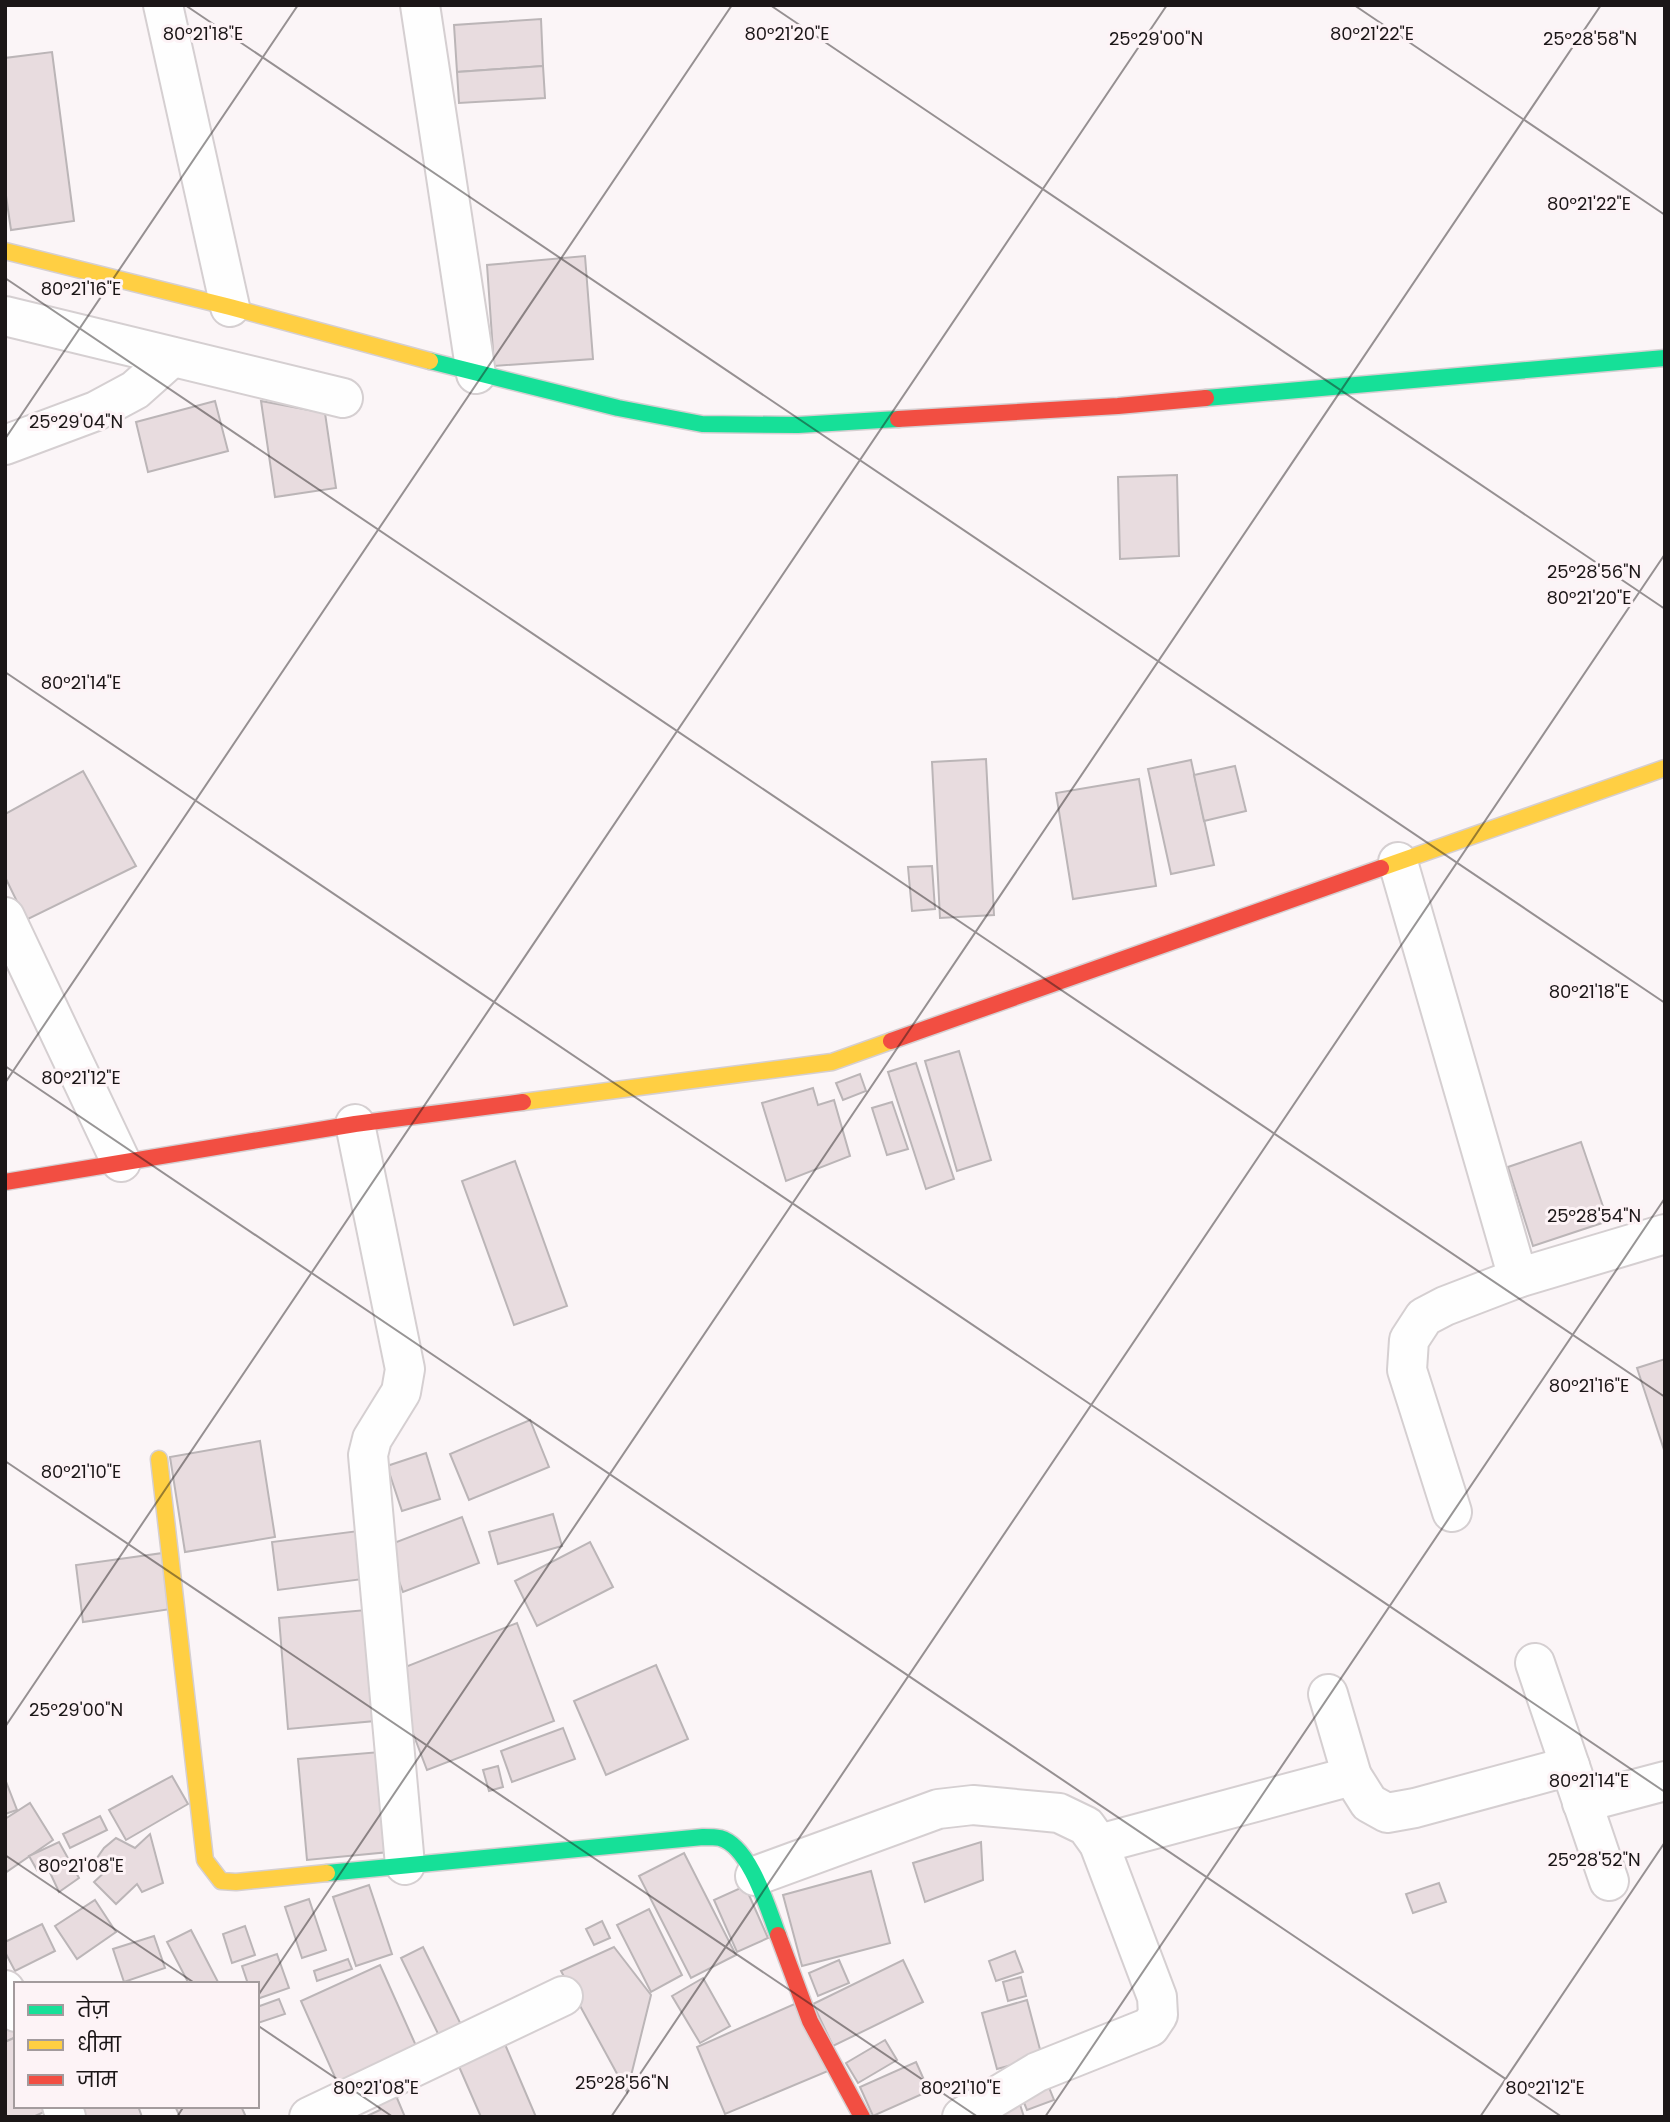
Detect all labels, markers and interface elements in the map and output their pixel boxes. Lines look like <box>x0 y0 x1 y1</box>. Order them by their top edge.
text: 80°21'18"E <box>163 21 243 46</box>
text: 80°21'20"E <box>744 21 830 46</box>
text: 80°21'22"E <box>1330 21 1414 46</box>
text: 25°29'00"N <box>1109 26 1203 51</box>
text: 25°28'58"N <box>1543 26 1637 51</box>
text: 80°21'22"E <box>1547 191 1631 216</box>
text: 80°21'16"E <box>41 276 121 301</box>
text: 25°29'04"N <box>29 409 123 434</box>
text: 25°28'56"N <box>1547 559 1641 584</box>
text: 80°21'20"E <box>1546 585 1632 610</box>
text: 80°21'14"E <box>41 670 121 695</box>
text: 80°21'18"E <box>1549 979 1629 1004</box>
text: 80°21'12"E <box>41 1065 121 1090</box>
text: 25°28'54"N <box>1547 1203 1641 1228</box>
text: 80°21'16"E <box>1549 1373 1629 1398</box>
text: 80°21'10"E <box>41 1459 121 1484</box>
text: 25°29'00"N <box>29 1697 123 1722</box>
text: 80°21'14"E <box>1549 1768 1629 1793</box>
text: 25°28'52"N <box>1547 1847 1641 1872</box>
text: 80°21'08"E <box>38 1853 124 1878</box>
legend <box>14 1982 259 2108</box>
text: तेज़ <box>76 1995 111 2024</box>
text: धीमा <box>77 2030 122 2059</box>
text: जाम <box>76 2065 119 2094</box>
text: 25°28'56"N <box>575 2070 669 2095</box>
text: 80°21'08"E <box>333 2075 419 2100</box>
text: 80°21'10"E <box>921 2075 1001 2100</box>
text: 80°21'12"E <box>1505 2075 1585 2100</box>

